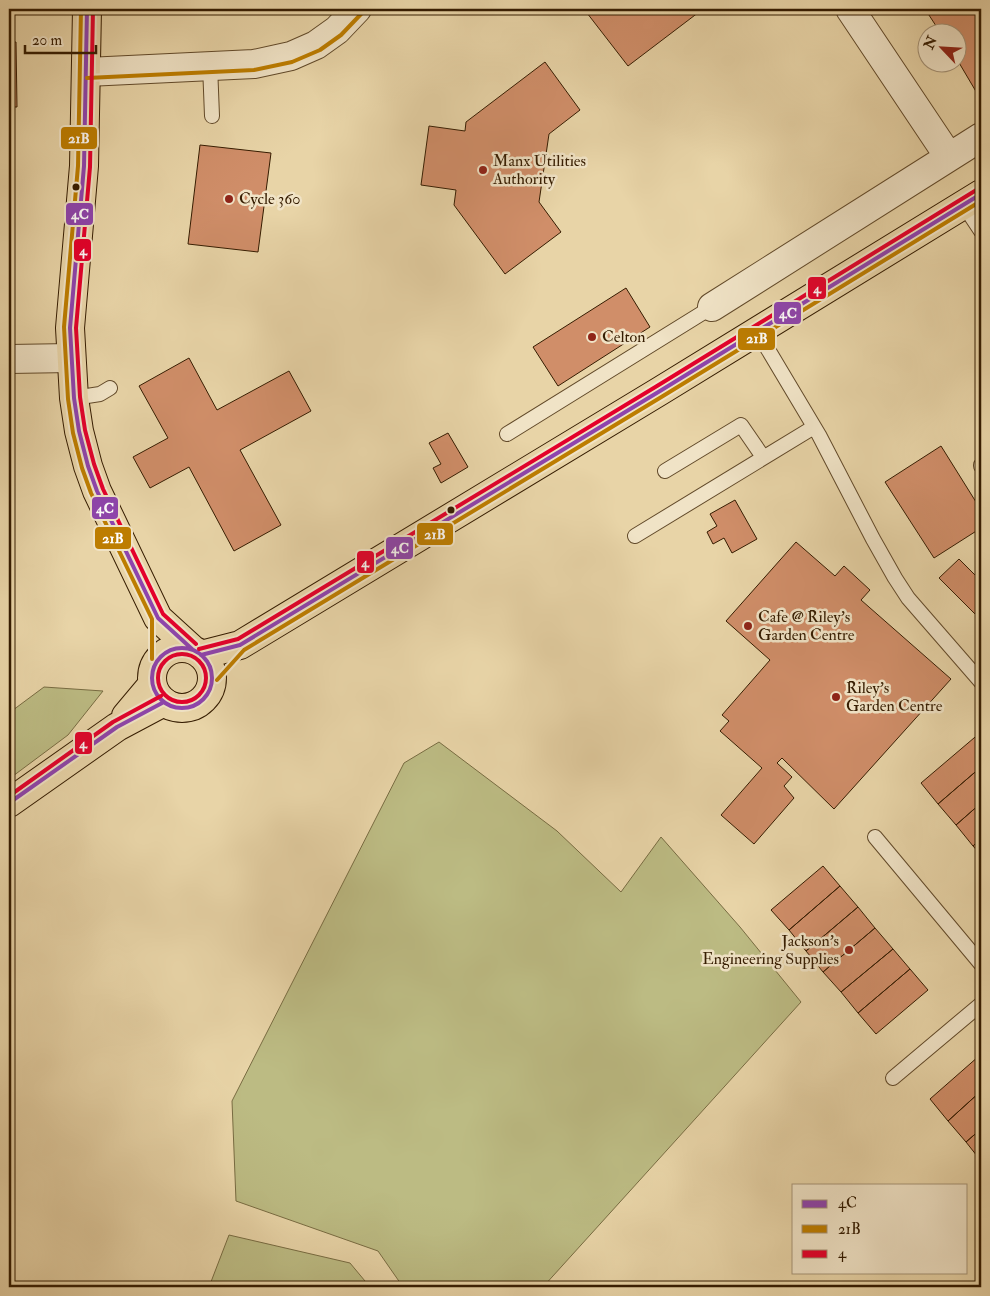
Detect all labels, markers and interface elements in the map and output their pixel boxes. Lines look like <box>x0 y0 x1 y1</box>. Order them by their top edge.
scale bar <box>25 22 96 54</box>
north arrow <box>918 22 968 72</box>
text: 20 m <box>32 31 62 50</box>
text: N <box>920 33 941 53</box>
line badge: 21B <box>60 126 98 150</box>
text: 21B <box>68 130 90 147</box>
place label: Manx Utilities Authority <box>492 151 586 189</box>
marker: Manx Utilities Authority <box>477 164 489 176</box>
unlabelled marker <box>71 182 81 192</box>
place label: Cycle 360 <box>239 189 300 209</box>
marker: Cycle 360 <box>223 193 235 205</box>
line badge: 4C <box>65 202 94 226</box>
text: 4C <box>70 206 89 223</box>
line badge: 4 <box>73 238 92 262</box>
text: 4 <box>78 242 88 259</box>
line badge: 4 <box>807 276 827 300</box>
text: 4 <box>812 280 822 297</box>
line badge: 4C <box>773 301 802 325</box>
text: 4C <box>778 305 797 322</box>
place label: Celton <box>602 327 645 347</box>
line badge: 21B <box>737 327 776 351</box>
text: 21B <box>746 330 768 347</box>
marker: Celton <box>586 331 598 343</box>
line badge: 4C <box>91 496 119 520</box>
text: 4C <box>95 500 114 517</box>
unlabelled marker <box>446 505 456 515</box>
line badge: 21B <box>416 522 454 546</box>
line badge: 21B <box>94 526 132 550</box>
text: 21B <box>424 526 446 543</box>
text: 21B <box>102 530 124 547</box>
line badge: 4C <box>385 536 414 560</box>
text: 4C <box>390 540 409 557</box>
line badge: 4 <box>356 550 375 574</box>
text: 4 <box>360 554 370 571</box>
place label: Cafe @ Riley's Garden Centre <box>758 607 855 645</box>
marker: Cafe @ Riley's Garden Centre <box>742 620 754 632</box>
place label: Riley's Garden Centre <box>846 678 943 716</box>
marker: Riley's Garden Centre <box>830 691 842 703</box>
line badge: 4 <box>74 731 93 755</box>
text: 4 <box>78 735 88 752</box>
place label: Jackson's Engineering Supplies <box>702 931 839 970</box>
marker: Jackson's Engineering Supplies <box>843 944 855 956</box>
legend <box>792 1184 968 1274</box>
text: 4C <box>838 1194 857 1213</box>
text: 21B <box>838 1220 861 1239</box>
text: 4 <box>838 1244 847 1263</box>

